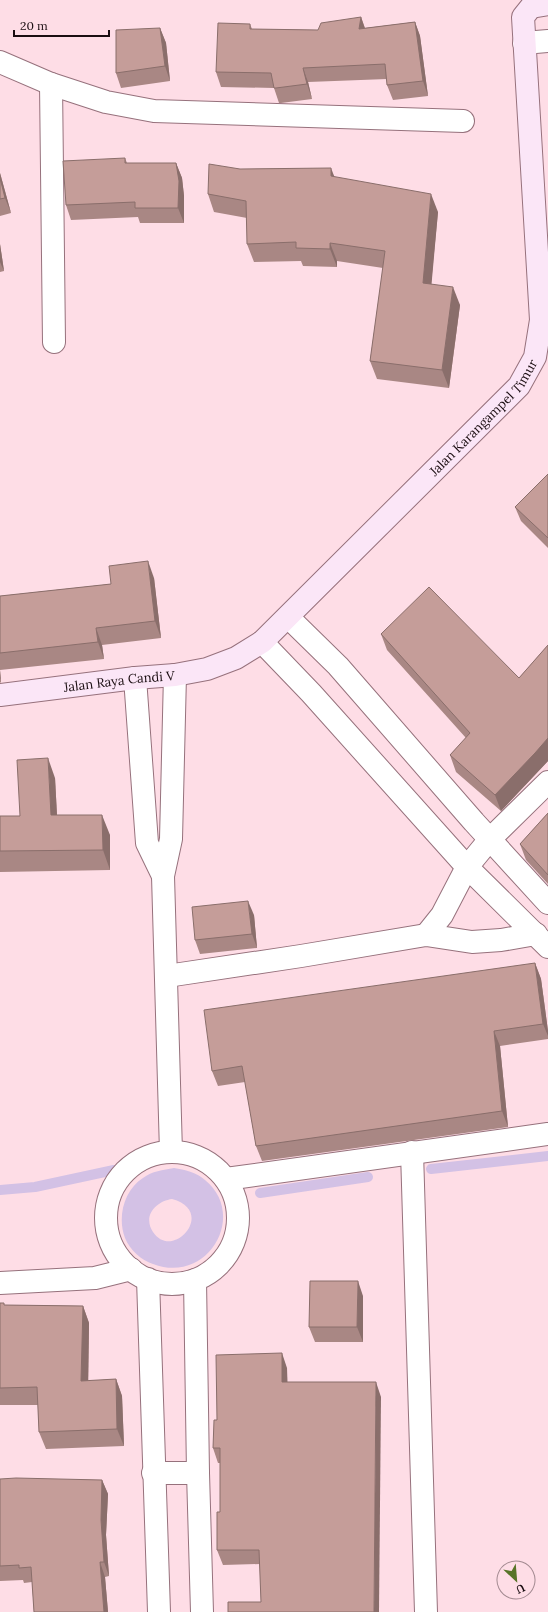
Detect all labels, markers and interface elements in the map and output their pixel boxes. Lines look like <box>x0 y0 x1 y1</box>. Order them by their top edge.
scale bar <box>14 12 109 38</box>
text: 20 m <box>20 18 48 33</box>
street label: Jalan Karangampel Timur <box>425 356 541 480</box>
street label: Jalan Raya Candi V <box>62 667 176 696</box>
north arrow <box>496 1560 536 1600</box>
text: U <box>513 1581 527 1597</box>

